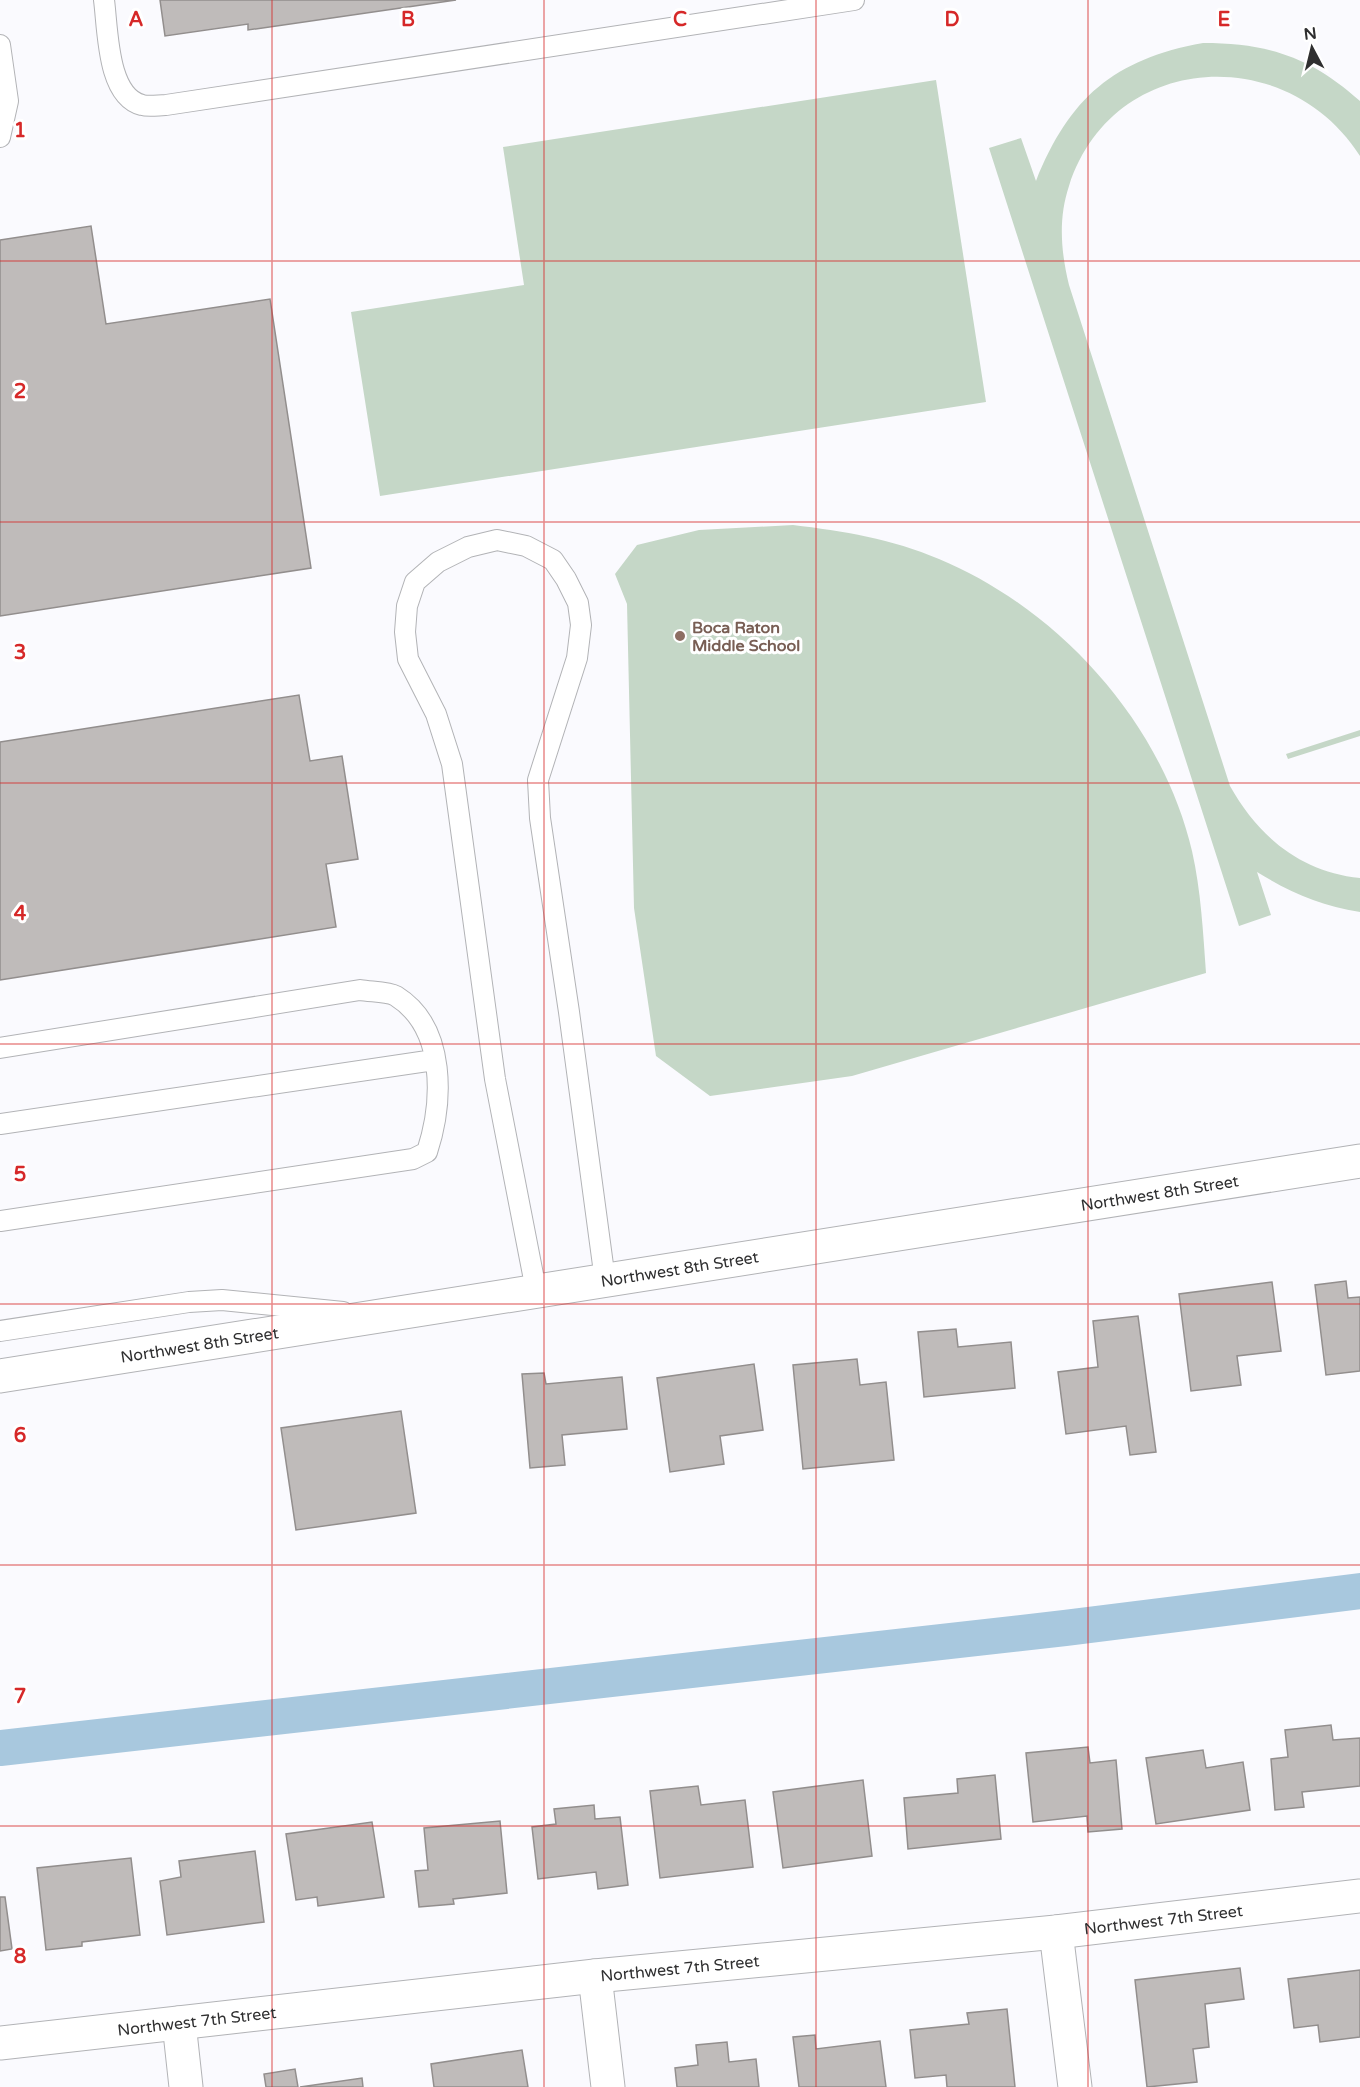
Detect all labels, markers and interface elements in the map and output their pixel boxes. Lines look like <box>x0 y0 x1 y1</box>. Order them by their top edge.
text: A <box>129 8 144 32</box>
text: B <box>401 8 415 32</box>
text: C <box>673 8 687 32</box>
text: D <box>944 8 960 32</box>
text: E <box>1218 8 1231 32</box>
north arrow <box>1282 18 1342 78</box>
text: N <box>1303 23 1318 45</box>
text: 1 <box>14 119 26 143</box>
text: 2 <box>14 380 26 404</box>
place label: Boca Raton Middle School <box>692 618 800 656</box>
marker: Boca Raton Middle School <box>673 629 687 643</box>
text: 3 <box>14 641 26 665</box>
text: 4 <box>14 902 27 926</box>
text: 5 <box>14 1163 26 1187</box>
street label: Northwest 8th Street <box>1079 1171 1240 1216</box>
street label: Northwest 8th Street <box>599 1247 760 1292</box>
street label: Northwest 8th Street <box>119 1323 280 1368</box>
text: 6 <box>14 1424 26 1448</box>
text: 7 <box>14 1685 26 1709</box>
street label: Northwest 7th Street <box>1083 1901 1244 1940</box>
text: 8 <box>14 1945 26 1969</box>
street label: Northwest 7th Street <box>600 1951 760 1986</box>
street label: Northwest 7th Street <box>116 2003 277 2041</box>

